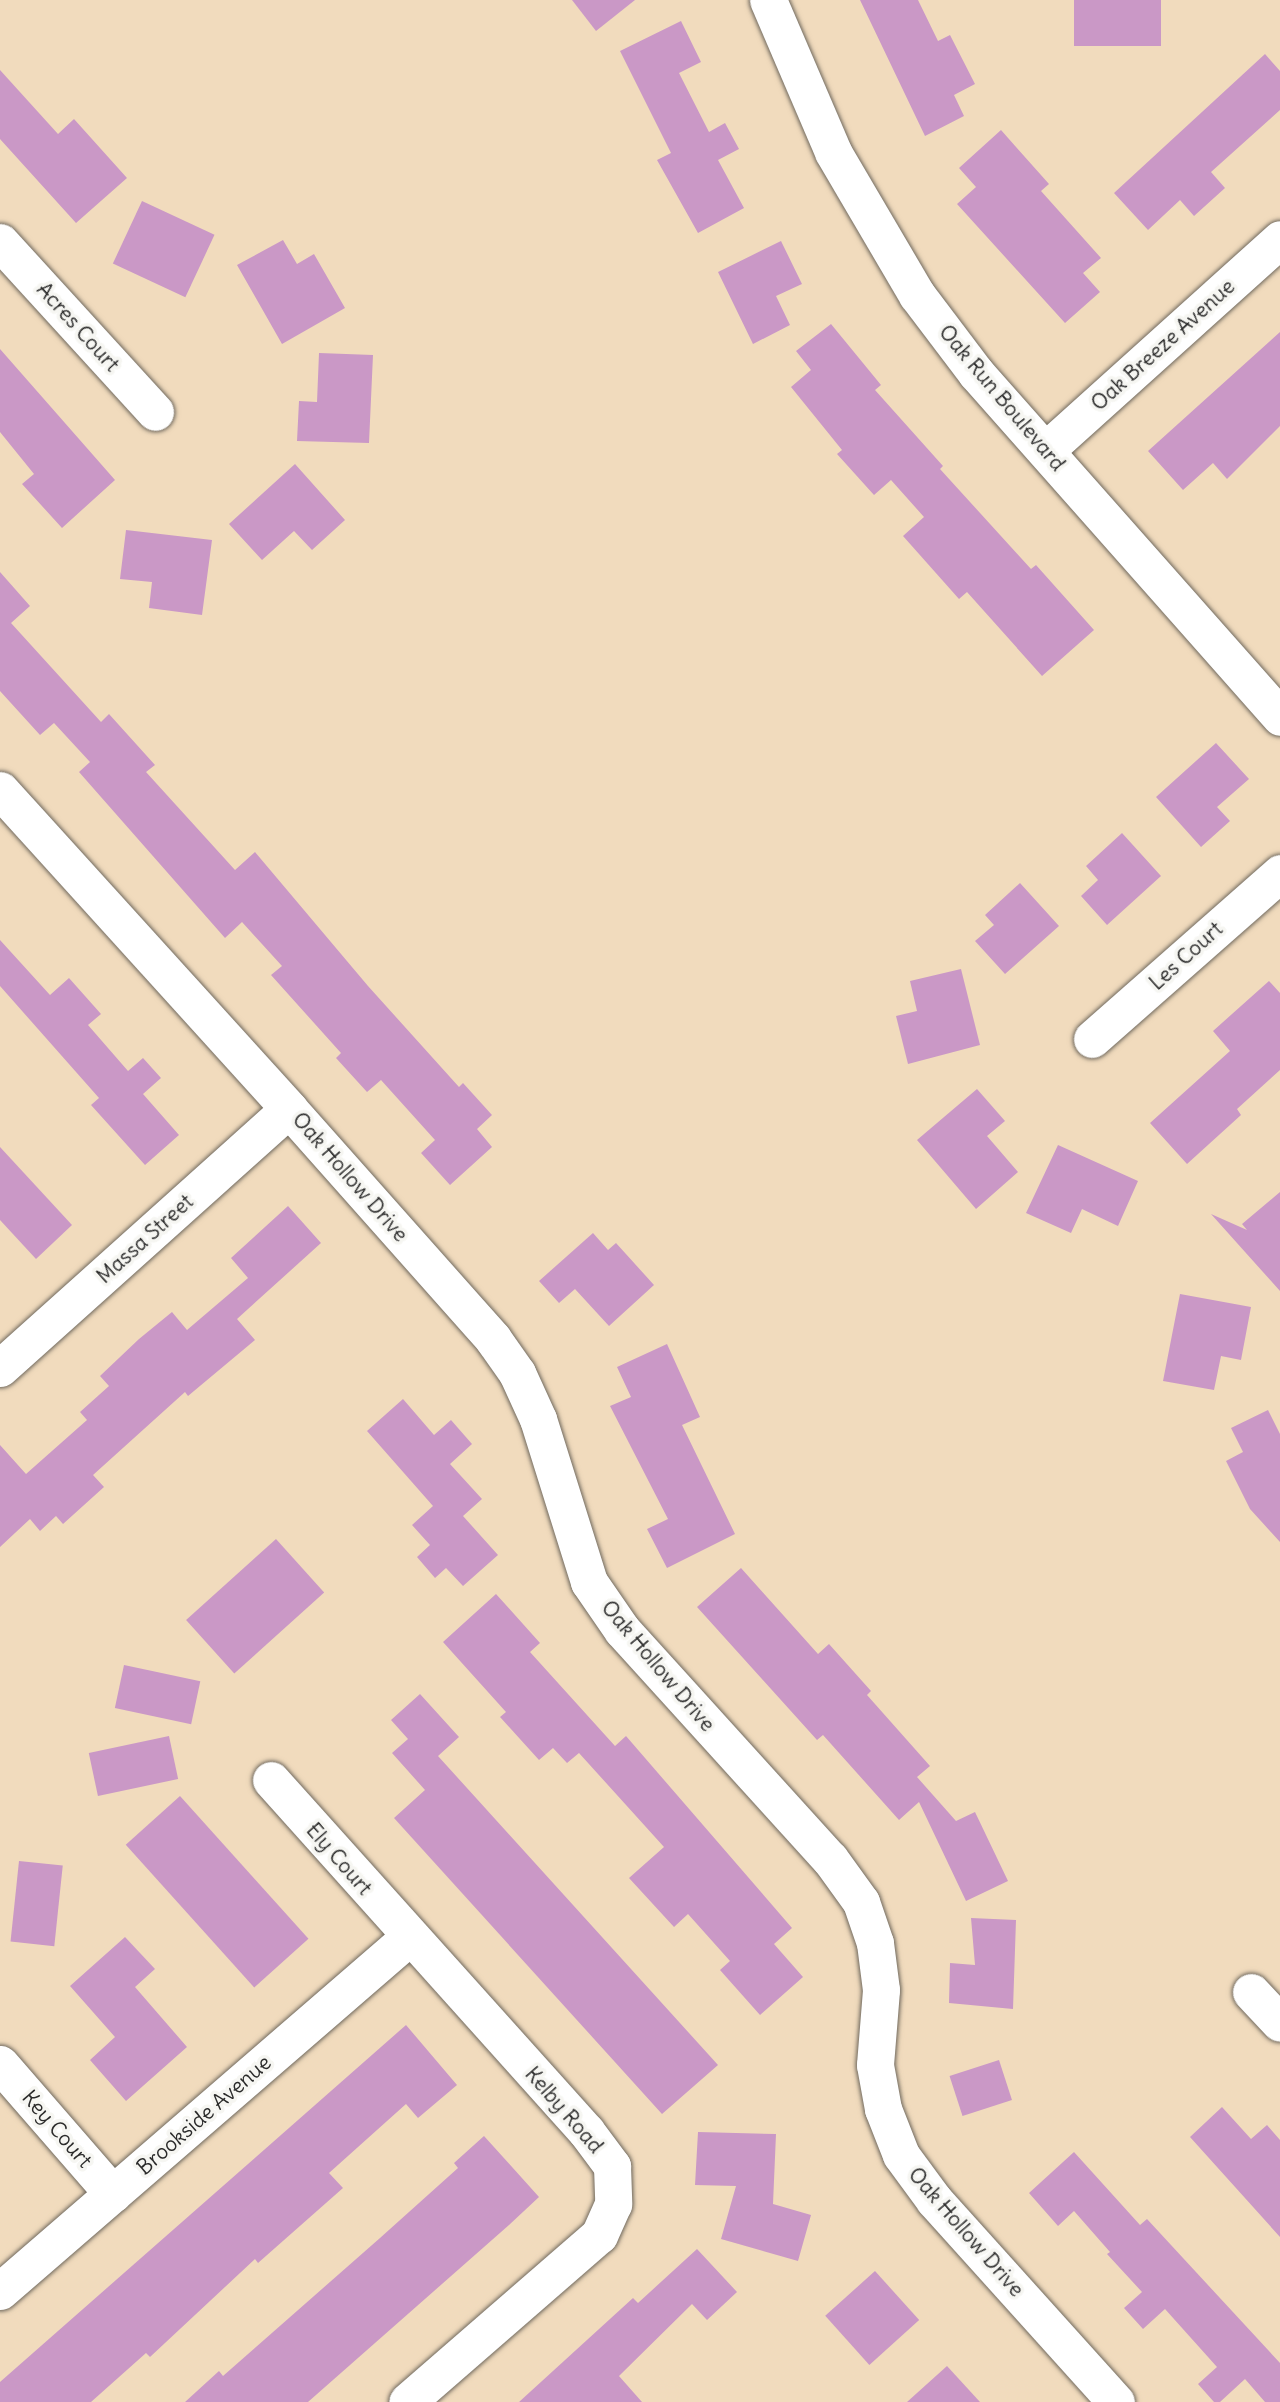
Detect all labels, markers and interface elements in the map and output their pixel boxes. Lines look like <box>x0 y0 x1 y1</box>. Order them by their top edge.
street label: Oak Breeze Avenue <box>1086 274 1240 416</box>
street label: Acres Court <box>31 277 125 377</box>
street label: Oak Run Boulevard <box>933 320 1071 476</box>
street label: Les Court <box>1144 917 1228 995</box>
street label: Oak Hollow Drive <box>287 1107 413 1247</box>
street label: Massa Street <box>92 1189 198 1289</box>
street label: Oak Hollow Drive <box>596 1595 720 1737</box>
street label: Ely Court <box>301 1818 377 1900</box>
street label: Brookside Avenue <box>132 2050 276 2180</box>
street label: Kelby Road <box>520 2062 608 2158</box>
street label: Key Court <box>17 2085 97 2173</box>
street label: Oak Hollow Drive <box>903 2162 1029 2302</box>

